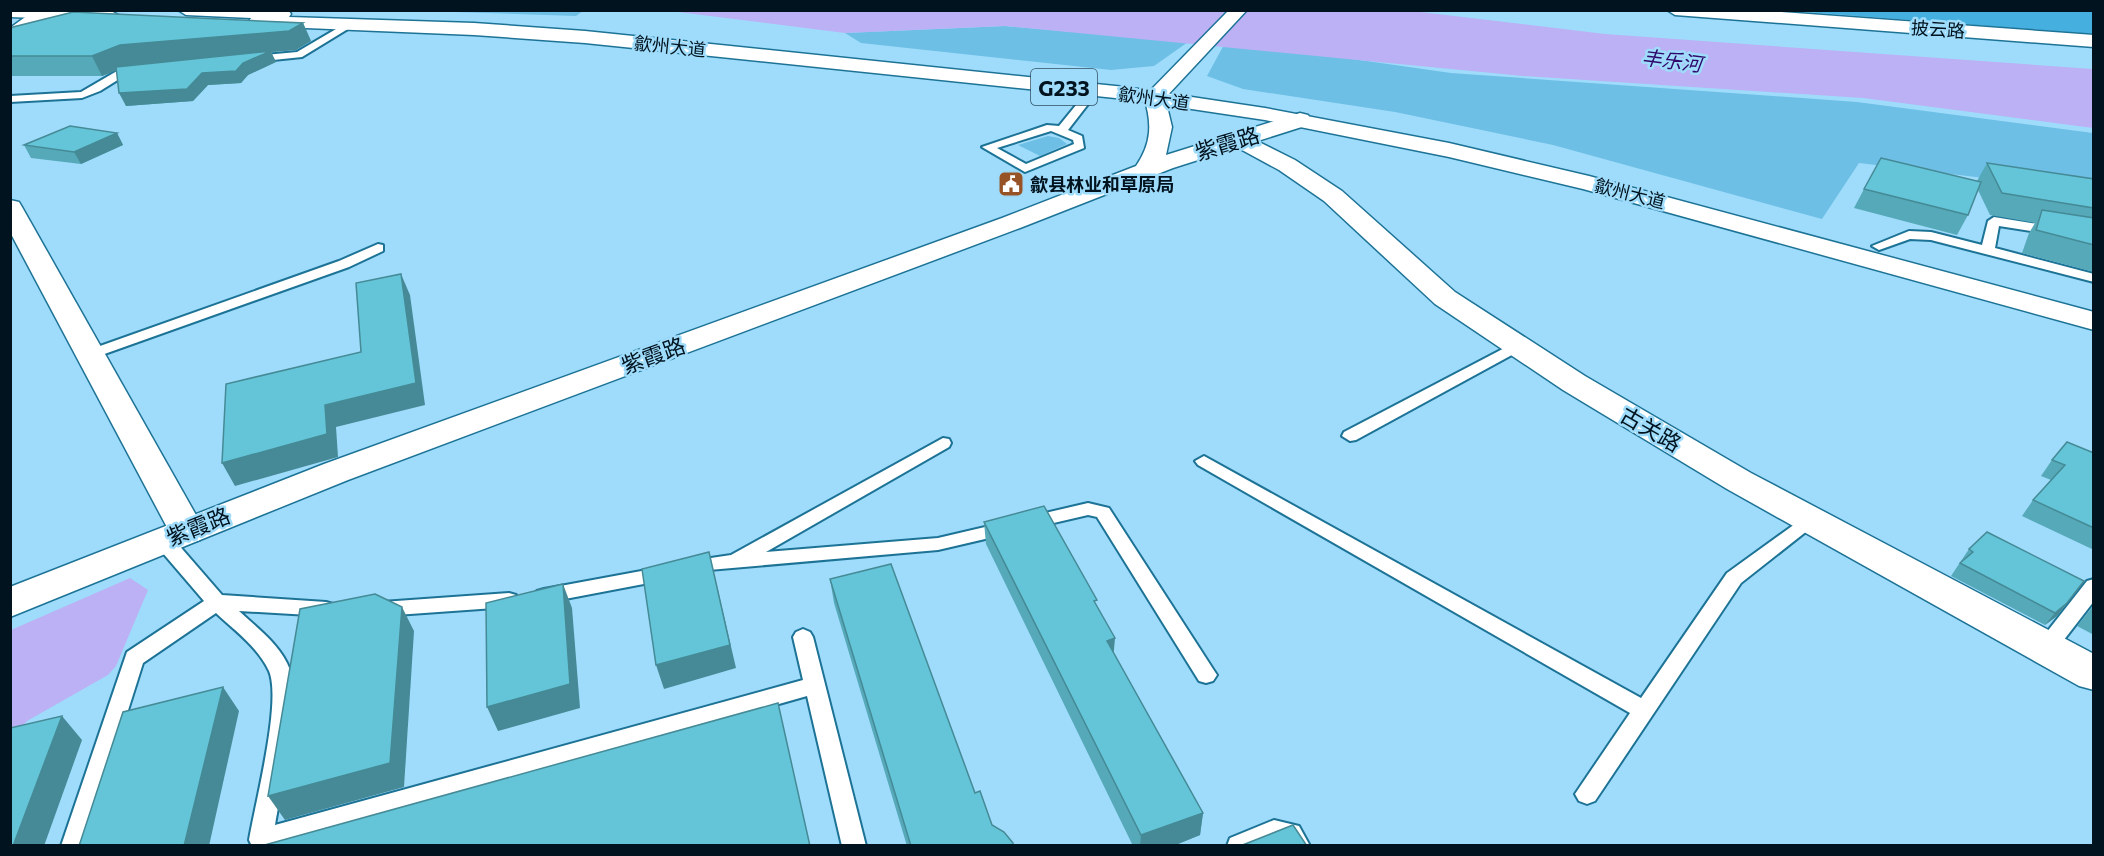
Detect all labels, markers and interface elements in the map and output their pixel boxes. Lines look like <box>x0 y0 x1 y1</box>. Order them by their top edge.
street label: 披云路 <box>1910 16 1966 42</box>
street label: 歙州大道 <box>633 31 707 61</box>
water label: 丰乐河 <box>1641 44 1707 76</box>
road number: G233 <box>1031 69 1097 105</box>
street label: 歙州大道 <box>1117 82 1191 114</box>
street label: 紫霞路 <box>1191 120 1263 166</box>
public building icon: 歙县林业和草原局 <box>996 169 1026 199</box>
place label: 歙县林业和草原局 <box>1030 173 1174 195</box>
street label: 歙州大道 <box>1592 174 1668 212</box>
street label: 紫霞路 <box>617 331 689 379</box>
street label: 古关路 <box>1616 401 1686 457</box>
street label: 紫霞路 <box>162 501 234 551</box>

